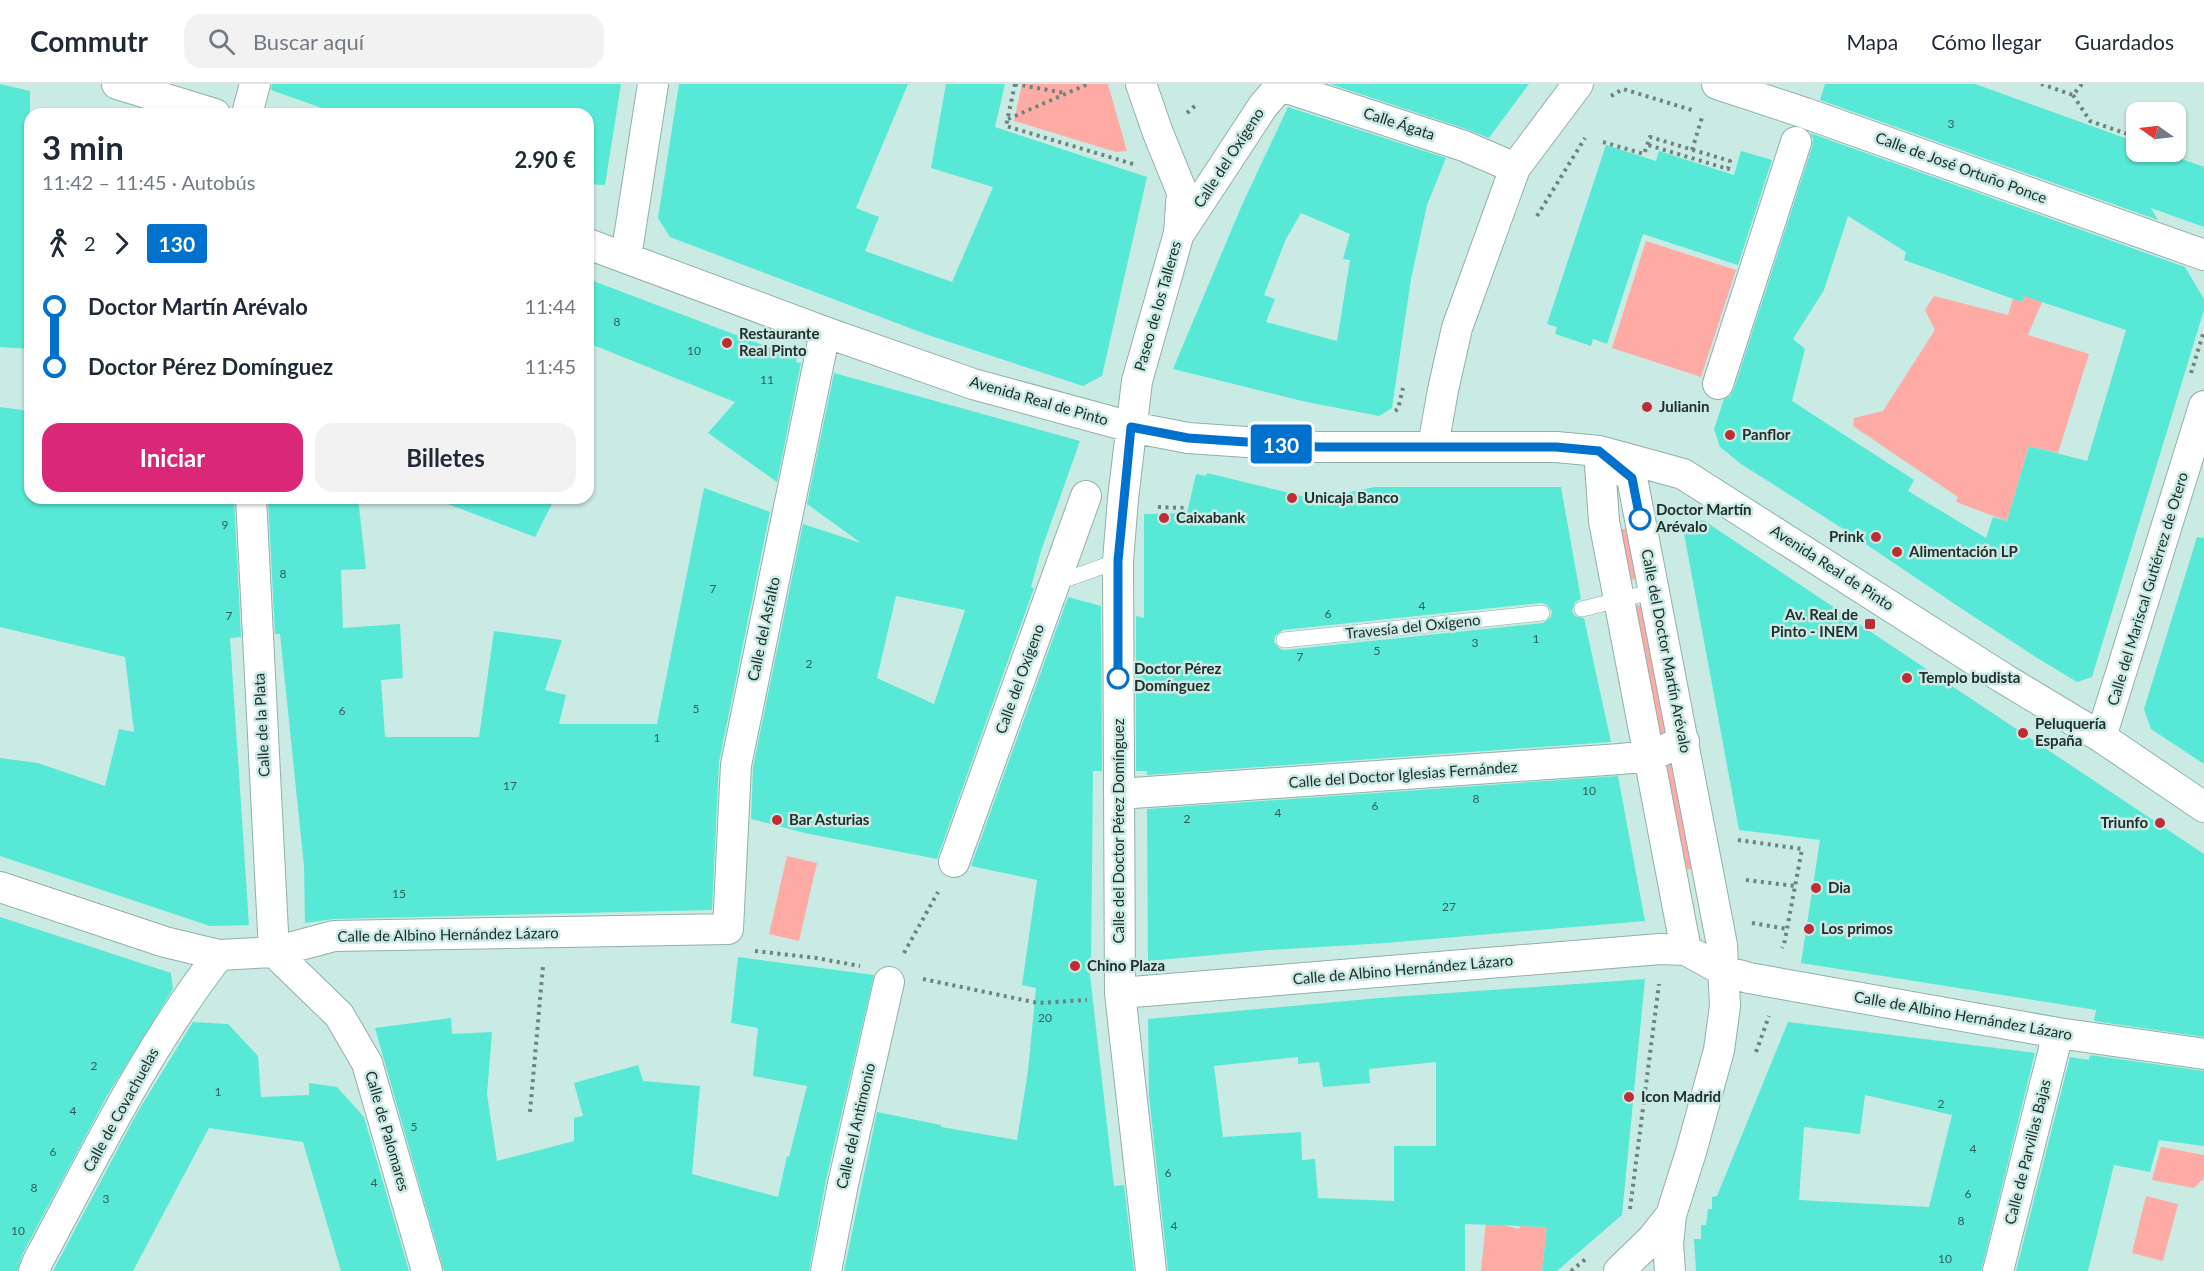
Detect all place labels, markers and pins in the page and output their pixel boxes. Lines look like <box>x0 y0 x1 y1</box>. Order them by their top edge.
place label: Restaurante Real Pinto <box>739 324 819 359</box>
marker: Restaurante Real Pinto <box>720 336 734 350</box>
place label: Julianin <box>1659 397 1710 415</box>
marker: Julianin <box>1640 400 1654 414</box>
place label: Panflor <box>1742 425 1791 443</box>
marker: Panflor <box>1723 428 1737 442</box>
place label: Unicaja Banco <box>1304 488 1399 506</box>
marker: Unicaja Banco <box>1285 491 1299 505</box>
place label: Doctor Martín Arévalo <box>1655 500 1752 535</box>
place label: Caixabank <box>1176 508 1246 526</box>
marker: Doctor Martín Arévalo <box>1629 508 1651 530</box>
marker: Caixabank <box>1157 511 1171 525</box>
place label: Prink <box>1829 527 1865 545</box>
marker: Prink <box>1869 530 1883 544</box>
place label: Alimentación LP <box>1908 542 2018 560</box>
marker: Alimentación LP <box>1890 545 1904 559</box>
place label: Av. Real de Pinto - INEM <box>1771 605 1858 640</box>
marker: Av. Real de Pinto - INEM <box>1863 617 1877 631</box>
place label: Doctor Pérez Domínguez <box>1134 659 1222 694</box>
marker: Doctor Pérez Domínguez <box>1107 667 1129 689</box>
place label: Templo budista <box>1919 668 2020 686</box>
marker: Templo budista <box>1900 671 1914 685</box>
place label: Peluquería España <box>2035 714 2106 749</box>
marker: Peluquería España <box>2016 726 2030 740</box>
place label: Bar Asturias <box>789 810 870 828</box>
marker: Bar Asturias <box>770 813 784 827</box>
place label: Triunfo <box>2101 813 2148 831</box>
marker: Triunfo <box>2153 816 2167 830</box>
place label: Dia <box>1828 878 1851 896</box>
marker: Dia <box>1809 881 1823 895</box>
place label: Los primos <box>1821 919 1893 937</box>
marker: Los primos <box>1802 922 1816 936</box>
place label: Chino Plaza <box>1087 956 1165 974</box>
marker: Chino Plaza <box>1068 959 1082 973</box>
place label: Icon Madrid <box>1641 1087 1721 1105</box>
marker: Icon Madrid <box>1622 1090 1636 1104</box>

